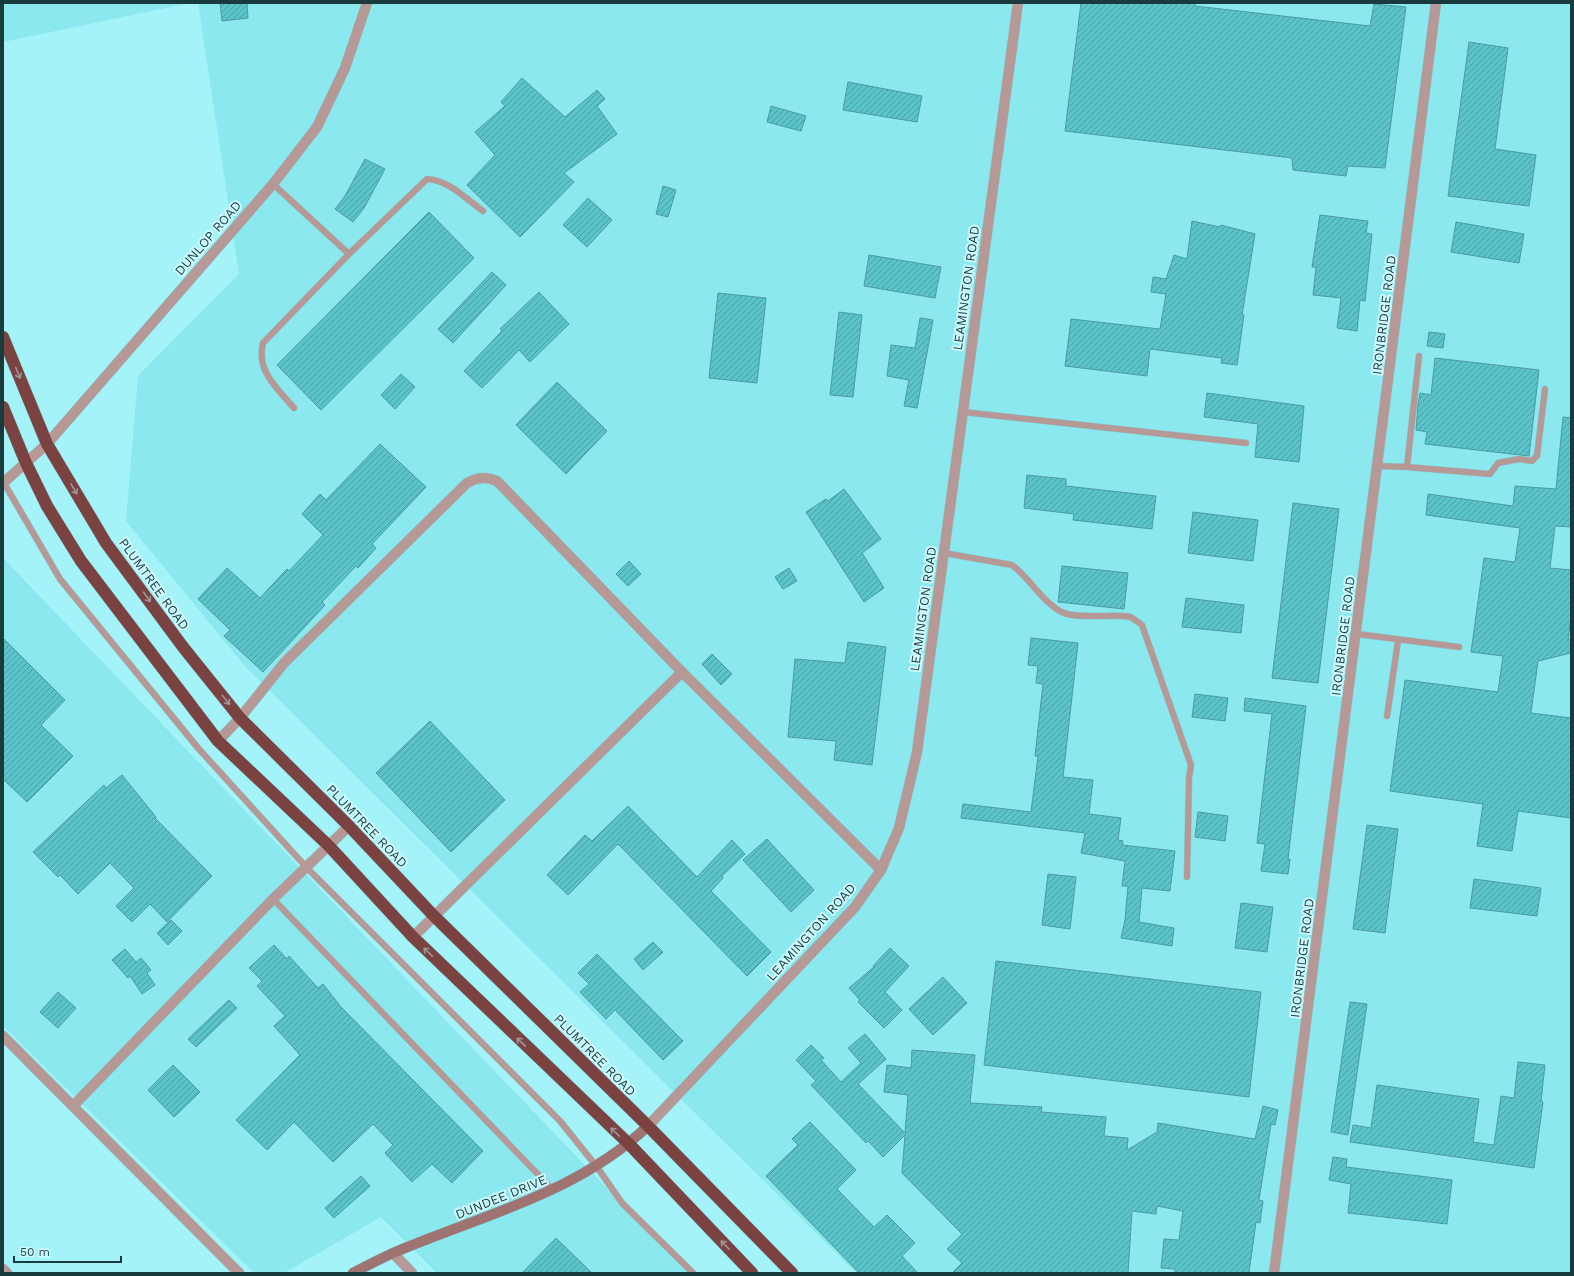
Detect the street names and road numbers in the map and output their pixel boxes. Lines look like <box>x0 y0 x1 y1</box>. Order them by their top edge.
street label: DUNLOP ROAD <box>172 198 244 278</box>
street label: LEAMINGTON ROAD <box>950 225 982 351</box>
street label: IRONBRIDGE ROAD <box>1369 254 1399 376</box>
street label: PLUMTREE ROAD <box>116 535 192 633</box>
street label: LEAMINGTON ROAD <box>907 546 939 672</box>
street label: IRONBRIDGE ROAD <box>1328 575 1358 697</box>
street label: PLUMTREE ROAD <box>324 781 410 871</box>
street label: LEAMINGTON ROAD <box>763 880 859 984</box>
street label: IRONBRIDGE ROAD <box>1287 897 1317 1019</box>
street label: PLUMTREE ROAD <box>551 1011 639 1099</box>
street label: DUNDEE DRIVE <box>453 1172 549 1222</box>

